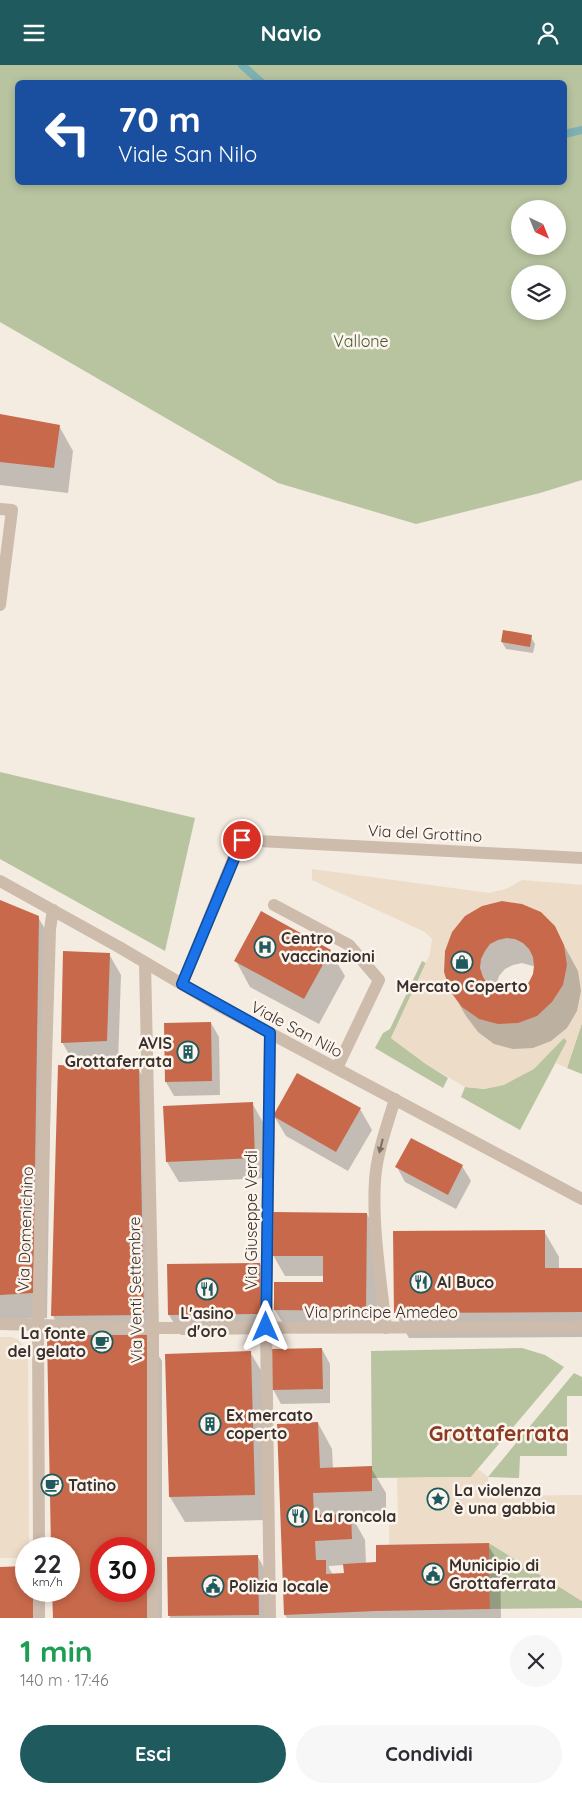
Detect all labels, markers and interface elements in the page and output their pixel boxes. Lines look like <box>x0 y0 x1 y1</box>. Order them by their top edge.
icon: menu <box>20 19 48 47</box>
text: Navio <box>260 19 322 47</box>
icon: person <box>534 19 562 47</box>
text: 70 m <box>118 97 201 141</box>
icon: left <box>35 100 100 165</box>
text: Viale San Nilo <box>118 140 257 168</box>
north arrow <box>511 200 566 255</box>
map controls <box>511 200 566 320</box>
button: layers <box>511 265 566 320</box>
park label: Vallone <box>333 331 389 351</box>
pin <box>221 819 263 861</box>
street label: Via del Grottino <box>367 820 483 846</box>
icon: arrive <box>228 826 256 854</box>
place label: Centro vaccinazioni <box>281 928 375 966</box>
hospital icon: Centro vaccinazioni <box>253 935 277 959</box>
shop icon: Mercato Coperto <box>450 950 474 974</box>
place label: Mercato Coperto <box>396 976 528 996</box>
street label: Viale San Nilo <box>248 996 346 1062</box>
place label: AVIS Grottaferrata <box>65 1033 172 1071</box>
building icon: AVIS Grottaferrata <box>176 1040 200 1064</box>
one-way arrow <box>377 1138 385 1153</box>
street label: Via Giuseppe Verdi <box>241 1150 261 1290</box>
street label: Via Domenichino <box>13 1166 37 1292</box>
street label: Via Venti Settembre <box>124 1216 146 1364</box>
restaurant icon: Al Buco <box>409 1270 433 1294</box>
place label: Al Buco <box>437 1272 494 1292</box>
restaurant icon: L'asino d'oro <box>195 1277 219 1301</box>
position arrow <box>239 1300 291 1352</box>
street label: Via principe Amedeo <box>304 1302 458 1322</box>
place label: L'asino d'oro <box>180 1303 234 1341</box>
place label: La fonte del gelato <box>8 1323 86 1361</box>
cafe icon: La fonte del gelato <box>90 1330 114 1354</box>
place label: Ex mercato coperto <box>226 1405 313 1443</box>
building icon: Ex mercato coperto <box>198 1412 222 1436</box>
district label: Grottaferrata <box>429 1420 569 1446</box>
cafe icon: Tatino <box>40 1473 64 1497</box>
place label: Tatino <box>68 1475 116 1495</box>
place label: La violenza è una gabbia <box>454 1480 555 1518</box>
place icon: La violenza è una gabbia <box>426 1487 450 1511</box>
restaurant icon: La roncola <box>286 1504 310 1528</box>
place label: La roncola <box>314 1506 396 1526</box>
speed limit sign: 30 <box>90 1537 155 1602</box>
text: 22 <box>33 1548 62 1579</box>
place label: Municipio di Grottaferrata <box>449 1555 556 1593</box>
public building icon: Municipio di Grottaferrata <box>421 1562 445 1586</box>
text: km/h <box>32 1574 63 1589</box>
public building icon: Polizia locale <box>201 1574 225 1598</box>
place label: Polizia locale <box>229 1576 329 1596</box>
text: 1 min <box>20 1632 93 1670</box>
button: close <box>510 1635 562 1687</box>
text: 140 m · 17:46 <box>20 1670 109 1690</box>
button: Esci <box>20 1725 286 1783</box>
button: Condividi <box>296 1725 562 1783</box>

